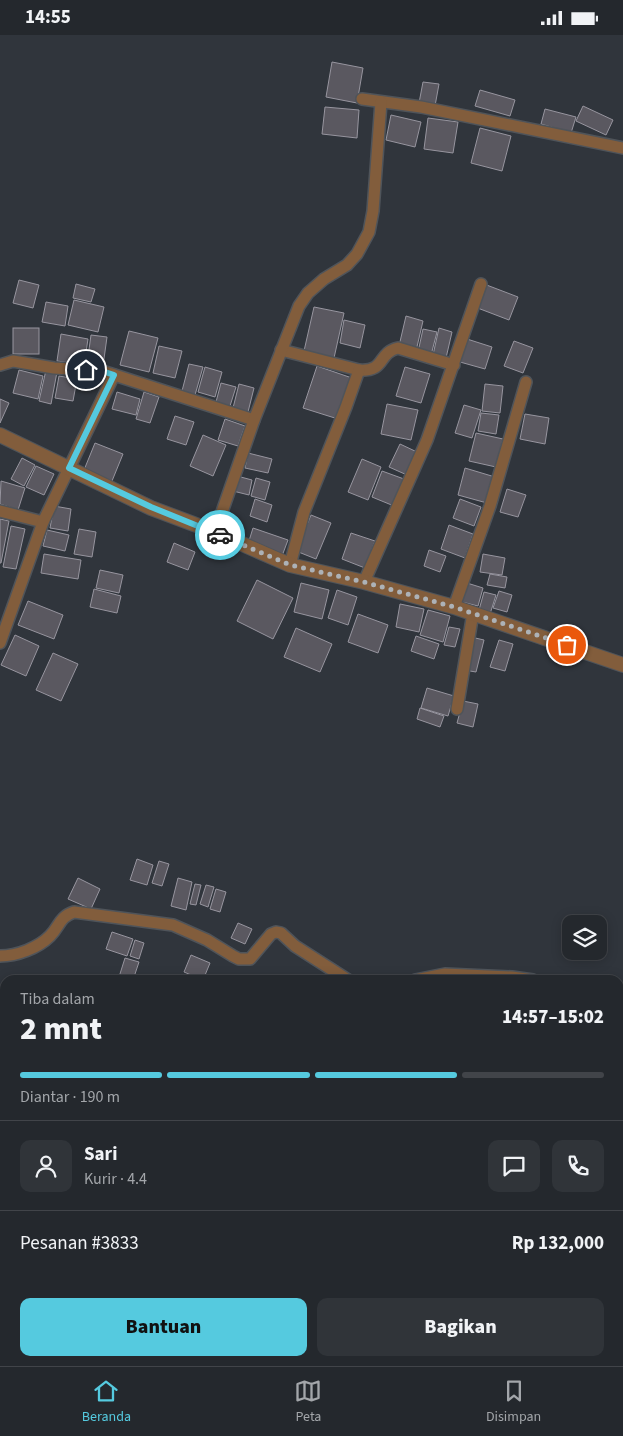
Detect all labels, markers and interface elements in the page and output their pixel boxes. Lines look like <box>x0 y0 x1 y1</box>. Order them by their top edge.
text: 14:55 <box>25 4 71 31</box>
pin <box>65 349 107 391</box>
icon: home <box>72 356 100 384</box>
courier <box>195 510 245 560</box>
icon: car <box>206 521 234 549</box>
pin <box>546 624 588 666</box>
icon: bag <box>553 631 581 659</box>
map controls <box>562 915 607 960</box>
button: layers <box>562 915 607 960</box>
text: Tiba dalam <box>20 988 95 1010</box>
text: 14:57–15:02 <box>502 1004 604 1031</box>
text: 2 mnt <box>20 1006 102 1052</box>
text: Diantar · 190 m <box>20 1086 120 1108</box>
button: person <box>20 1140 72 1192</box>
button: chat <box>488 1140 540 1192</box>
button: phone <box>552 1140 604 1192</box>
text: Sari <box>84 1141 117 1168</box>
text: Kurir · 4.4 <box>84 1168 147 1190</box>
text: Pesanan #3833 <box>20 1230 139 1257</box>
text: Rp 132,000 <box>512 1230 604 1257</box>
button: Bantuan <box>20 1298 307 1356</box>
button: Bagikan <box>317 1298 604 1356</box>
tab: Beranda <box>82 1377 131 1427</box>
tab: Peta <box>294 1377 322 1427</box>
tab: Disimpan <box>486 1377 541 1427</box>

